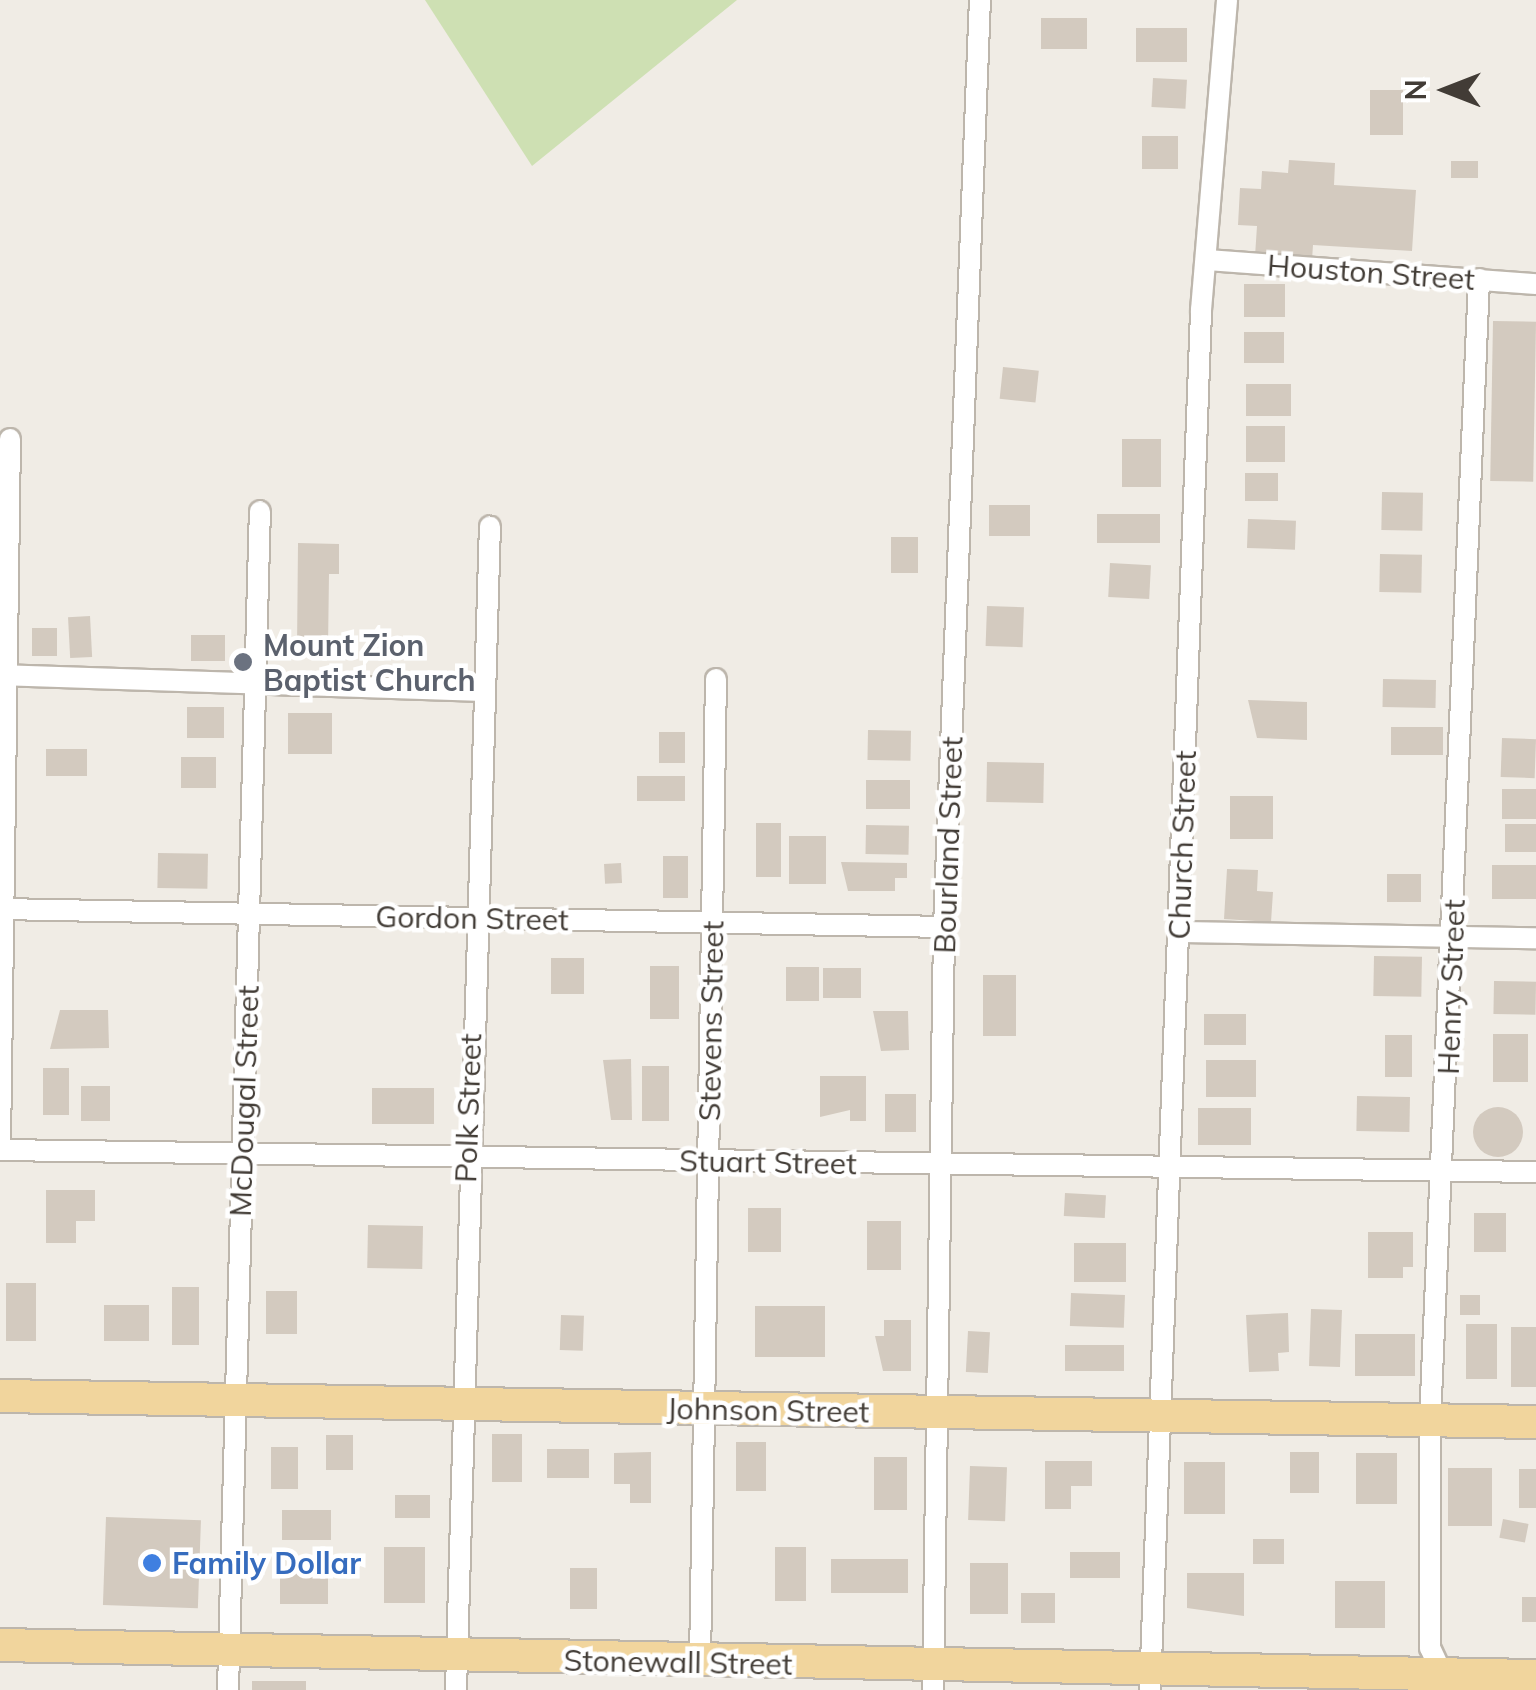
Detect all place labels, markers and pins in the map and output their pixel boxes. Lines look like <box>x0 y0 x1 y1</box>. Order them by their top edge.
place label: Mount Zion Baptist Church <box>263 627 476 698</box>
marker: Mount Zion Baptist Church <box>232 651 254 673</box>
place label: Family Dollar <box>172 1545 361 1581</box>
marker: Family Dollar <box>141 1552 163 1574</box>

